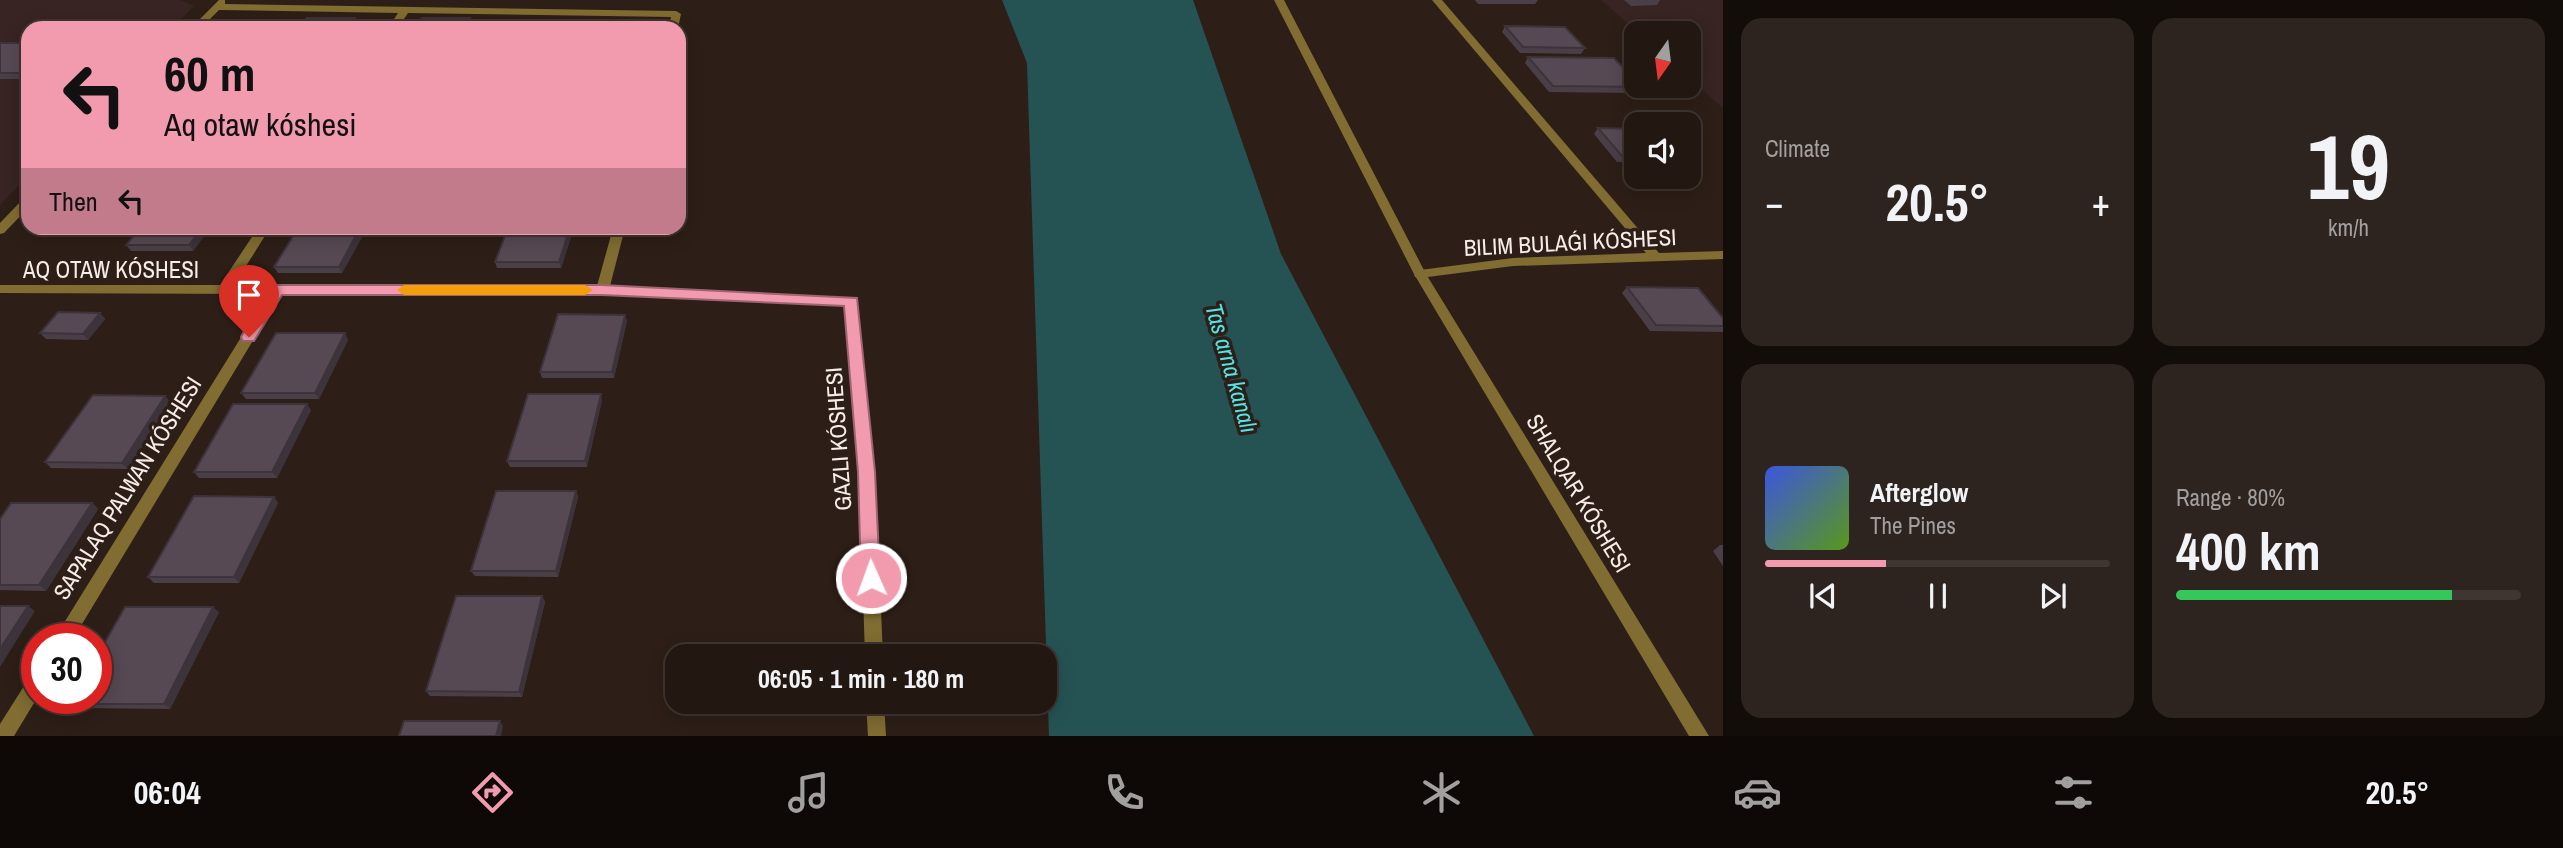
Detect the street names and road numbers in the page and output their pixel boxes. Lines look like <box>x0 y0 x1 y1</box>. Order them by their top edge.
street label: BILIM BULAǴI KÓSHESI <box>1463 221 1677 263</box>
street label: AQ OTAW KÓSHESI <box>22 254 199 285</box>
street label: GAZLI KÓSHESI <box>818 366 858 512</box>
street label: SAPALAQ PALWAN KÓSHESI <box>46 371 208 605</box>
street label: SHALQAR KÓSHESI <box>1520 408 1638 578</box>

